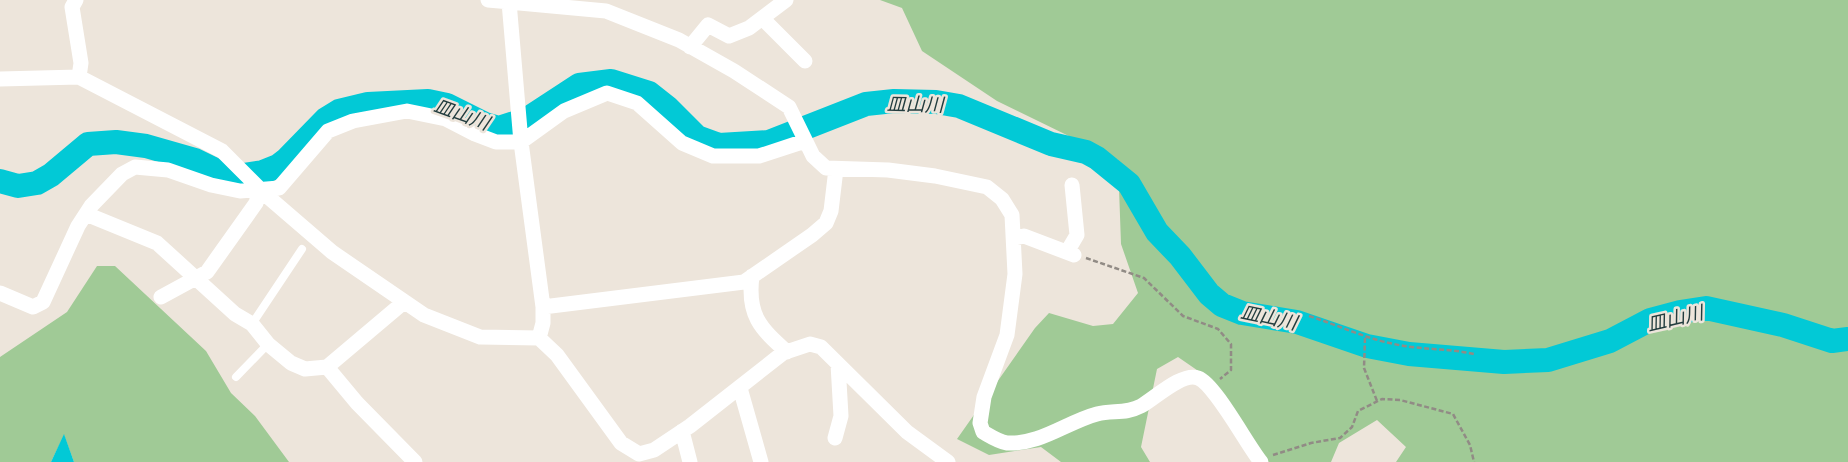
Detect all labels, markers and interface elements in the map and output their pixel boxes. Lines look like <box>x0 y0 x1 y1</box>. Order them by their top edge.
water label: 皿山川 <box>886 93 946 117</box>
water label: 皿山川 <box>431 94 494 136</box>
water label: 皿山川 <box>1239 300 1301 335</box>
water label: 皿山川 <box>1645 300 1707 336</box>

